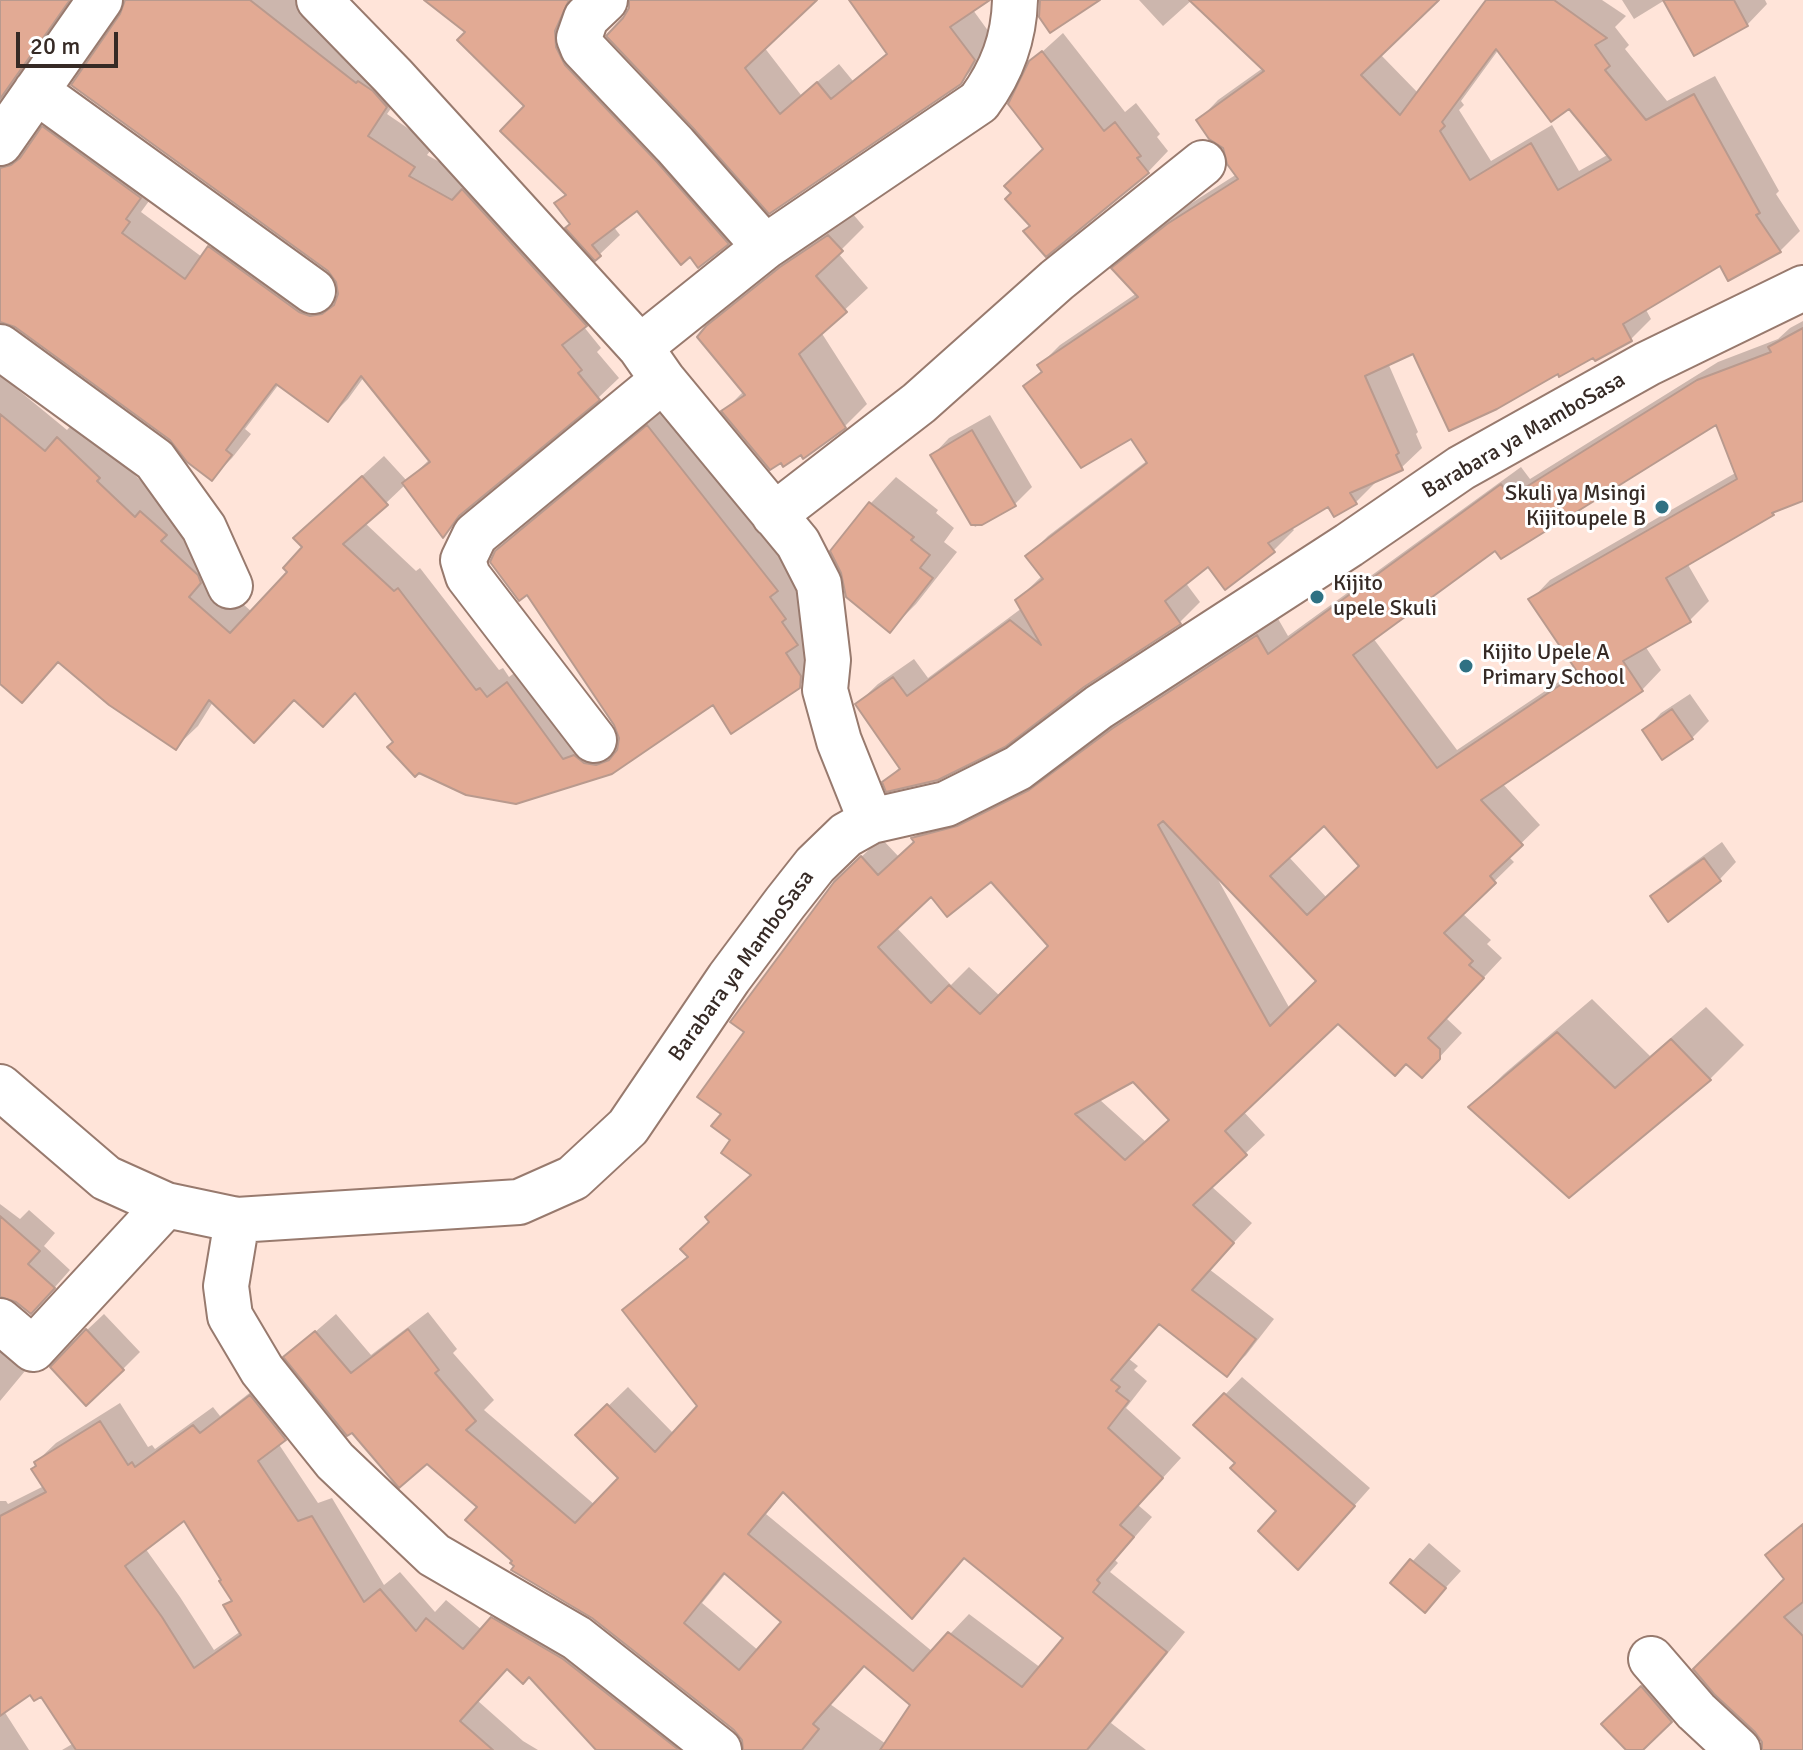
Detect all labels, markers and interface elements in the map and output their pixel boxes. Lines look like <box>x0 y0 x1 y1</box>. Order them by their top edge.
scale bar <box>20 16 122 66</box>
text: 20 m <box>30 31 80 61</box>
street label: Barabara ya MamboSasa <box>1418 367 1630 505</box>
place label: Skuli ya Msingi Kijitoupele B <box>1505 481 1646 532</box>
marker: Skuli ya Msingi Kijitoupele B <box>1653 498 1671 516</box>
place label: Kijito upele Skuli <box>1333 571 1437 622</box>
marker: Kijito upele Skuli <box>1308 588 1326 606</box>
place label: Kijito Upele A Primary School <box>1482 640 1625 692</box>
marker: Kijito Upele A Primary School <box>1457 657 1475 675</box>
street label: Barabara ya MamboSasa <box>664 865 820 1067</box>

